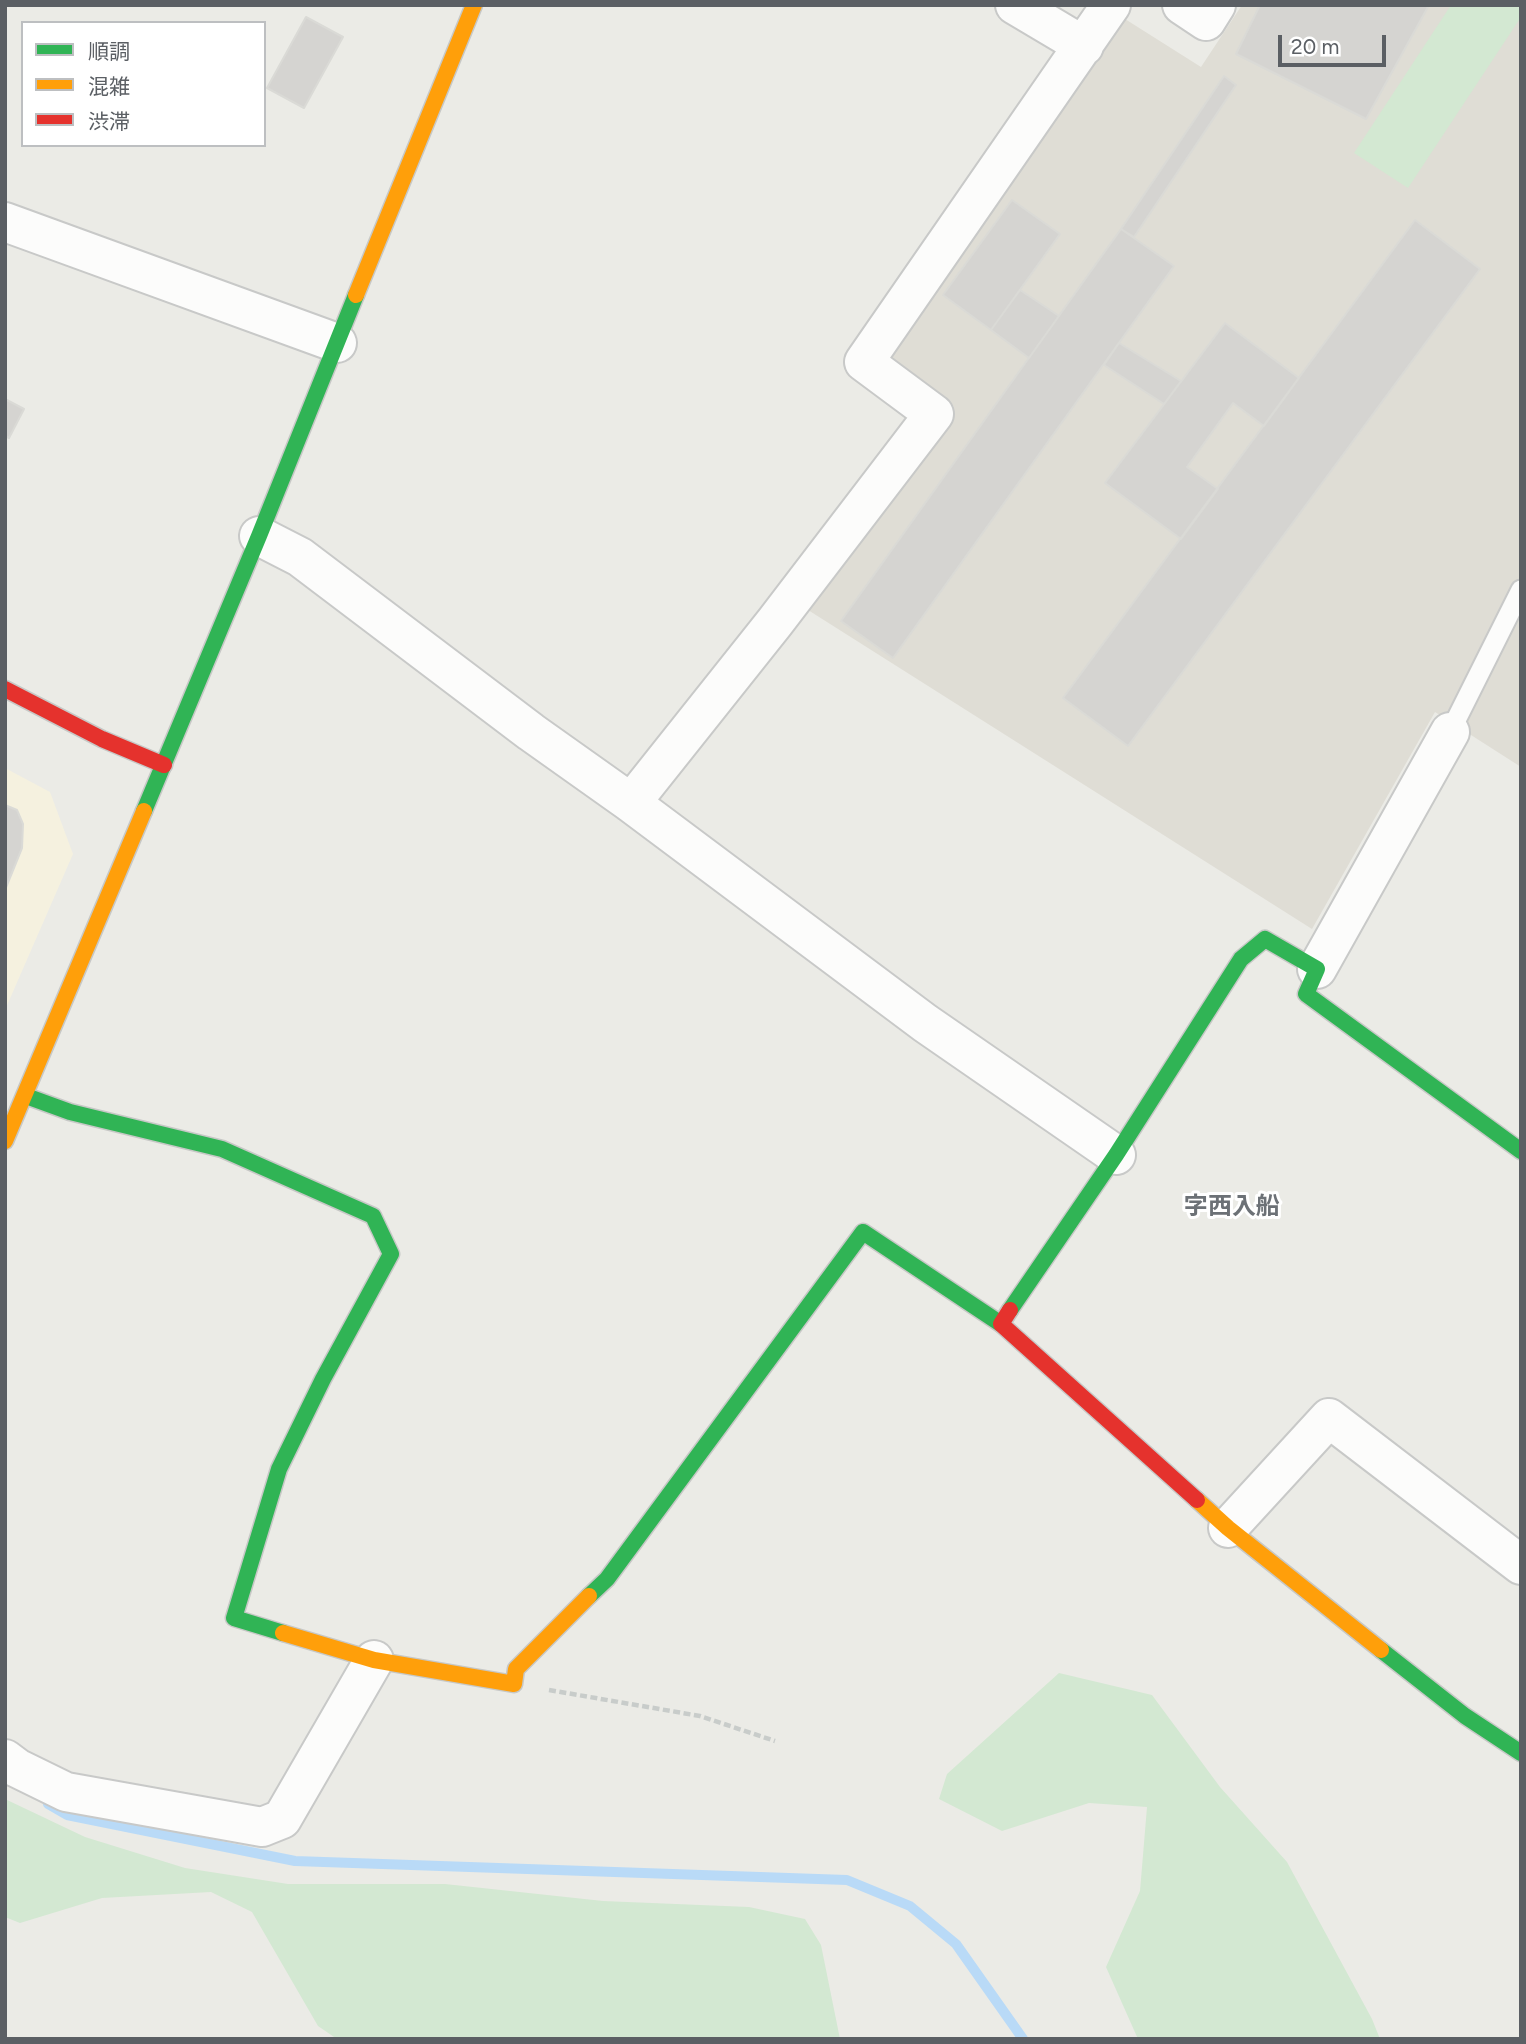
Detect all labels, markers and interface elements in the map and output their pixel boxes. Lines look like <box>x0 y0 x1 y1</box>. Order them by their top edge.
legend <box>21 21 266 147</box>
scale bar <box>1281 21 1390 65</box>
text: 20 m <box>1291 34 1339 59</box>
text: 順調 <box>88 39 130 64</box>
text: 混雑 <box>88 74 130 99</box>
text: 渋滞 <box>88 109 130 134</box>
district label: 字西入船 <box>1184 1193 1280 1221</box>

